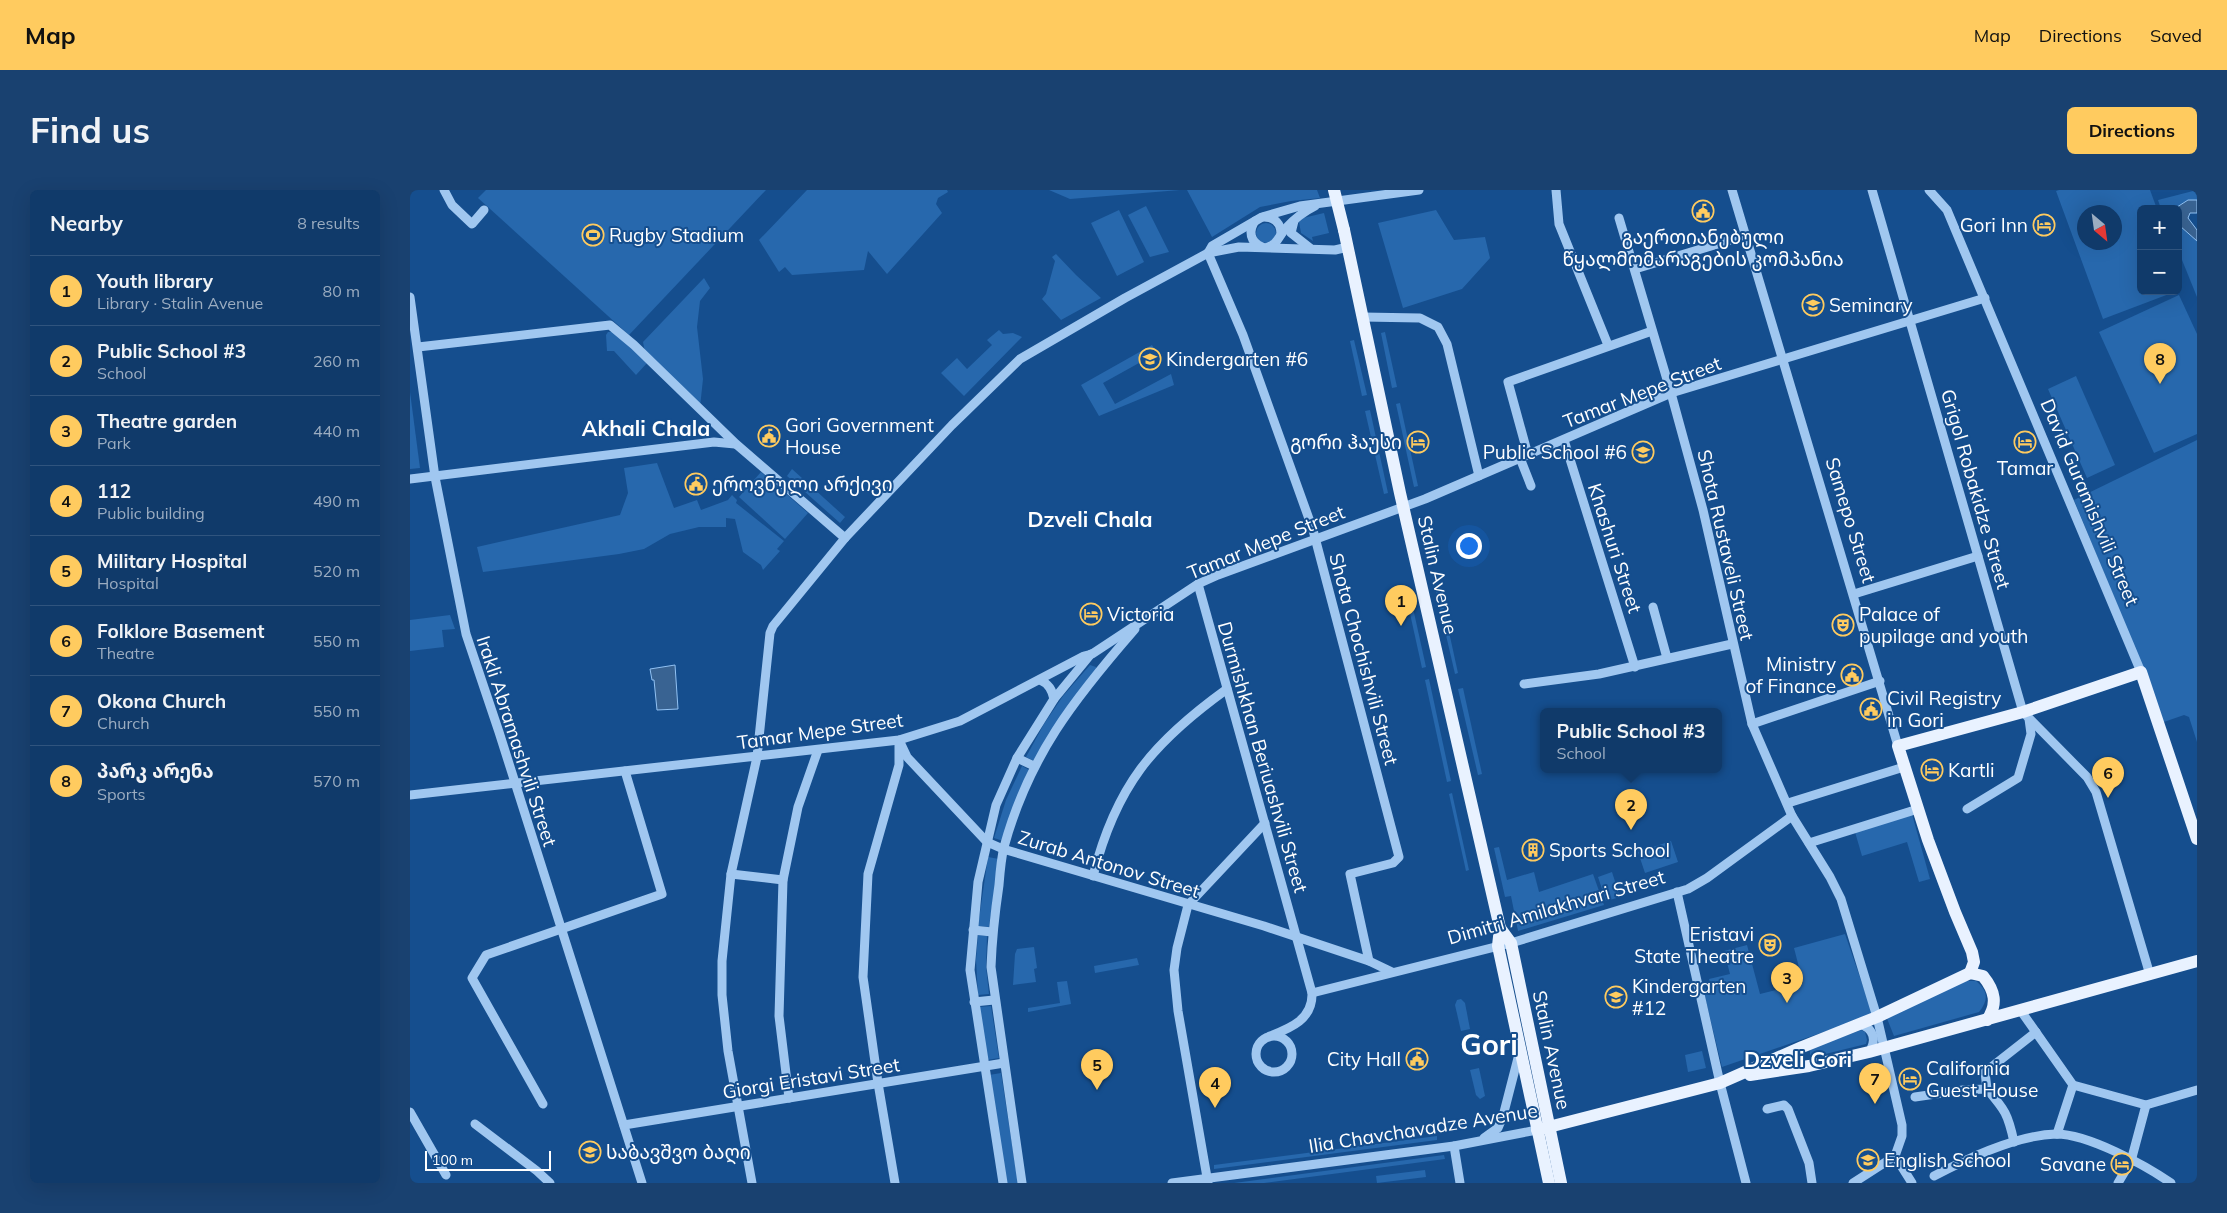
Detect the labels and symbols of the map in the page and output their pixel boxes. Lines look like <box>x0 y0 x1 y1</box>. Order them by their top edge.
public building icon: გაერთიანებული წყალმომარაგების კომპანია <box>1691 199 1715 223</box>
north arrow <box>2077 205 2122 250</box>
place label: Gori Inn <box>1960 213 2028 237</box>
hotel icon: Gori Inn <box>2032 213 2056 237</box>
sports icon: Rugby Stadium <box>581 223 605 247</box>
place label: Rugby Stadium <box>609 223 744 247</box>
place label: გაერთიანებული წყალმომარაგების კომპანია <box>1562 225 1844 272</box>
school or university icon: Seminary <box>1801 293 1825 317</box>
place label: Seminary <box>1829 293 1912 317</box>
pin: 8 <box>2144 343 2176 384</box>
school or university icon: Kindergarten #6 <box>1138 347 1162 371</box>
place label: Kindergarten #6 <box>1166 347 1308 371</box>
street label: Tamar Mepe Street <box>1560 351 1725 433</box>
street label: Grigol Robakidze Street <box>1936 386 2016 592</box>
street label: David Guramishvili Street <box>2036 395 2145 609</box>
place label: Gori Government House <box>785 413 934 459</box>
district label: Akhali Chala <box>582 415 710 441</box>
public building icon: Gori Government House <box>757 424 781 448</box>
place label: გორი ჰაუსი <box>1290 430 1402 454</box>
hotel icon: გორი ჰაუსი <box>1406 430 1430 454</box>
hotel icon: Tamar <box>2013 430 2037 454</box>
place label: Public School #6 <box>1483 440 1627 464</box>
school or university icon: Public School #6 <box>1631 440 1655 464</box>
street label: Shota Rustaveli Street <box>1692 447 1760 643</box>
street label: Samepo Street <box>1821 454 1882 586</box>
place label: Tamar <box>1997 456 2053 480</box>
public building icon: ეროვნული არქივი <box>684 472 708 496</box>
place label: ეროვნული არქივი <box>712 472 893 497</box>
street label: Khashuri Street <box>1583 480 1647 616</box>
street label: Tamar Mepe Street <box>1184 499 1348 584</box>
district label: Dzveli Chala <box>1028 506 1152 532</box>
street label: Stalin Avenue <box>1413 513 1463 637</box>
your location <box>1456 533 1482 559</box>
street label: Shota Chochishvili Street <box>1324 550 1404 768</box>
pin: 1 <box>1385 585 1417 626</box>
hotel icon: Victoria <box>1079 602 1103 626</box>
place label: Victoria <box>1107 602 1174 626</box>
place label: Palace of pupilage and youth <box>1859 602 2028 648</box>
theatre icon: Palace of pupilage and youth <box>1831 613 1855 637</box>
street label: Durmishkhan Beriuashvili Street <box>1213 619 1313 896</box>
street label: Irakli Abramashvili Street <box>472 633 563 850</box>
place label: Ministry of Finance <box>1745 652 1836 698</box>
public building icon: Ministry of Finance <box>1840 663 1864 687</box>
place label: Civil Registry in Gori <box>1887 686 2001 732</box>
public building icon: Civil Registry in Gori <box>1859 697 1883 721</box>
street label: Tamar Mepe Street <box>736 707 905 755</box>
pin: 6 <box>2092 757 2124 798</box>
hotel icon: Kartli <box>1920 758 1944 782</box>
place label: Kartli <box>1948 758 1995 782</box>
pin: 2 <box>1615 789 1647 830</box>
street label: Zurab Antonov Street <box>1015 825 1203 903</box>
building icon: Sports School <box>1521 838 1545 862</box>
place label: Sports School <box>1549 838 1670 862</box>
street label: Dimitri Amilakhvari Street <box>1445 864 1668 950</box>
place label: Eristavi State Theatre <box>1634 922 1754 968</box>
theatre icon: Eristavi State Theatre <box>1758 933 1782 957</box>
pin: 3 <box>1771 962 1803 1003</box>
place label: Kindergarten #12 <box>1632 974 1747 1020</box>
school or university icon: Kindergarten #12 <box>1604 985 1628 1009</box>
street label: Stalin Avenue <box>1528 988 1576 1112</box>
district label: Gori <box>1460 1026 1518 1062</box>
district label: Dzveli Gori <box>1744 1046 1852 1072</box>
place label: City Hall <box>1327 1047 1401 1071</box>
public building icon: City Hall <box>1405 1047 1429 1071</box>
pin: 5 <box>1081 1049 1113 1090</box>
street label: Giorgi Eristavi Street <box>721 1052 902 1104</box>
place label: California Guest House <box>1926 1056 2038 1102</box>
pin: 7 <box>1859 1063 1891 1104</box>
pin: 4 <box>1199 1067 1231 1108</box>
hotel icon: California Guest House <box>1898 1067 1922 1091</box>
street label: Ilia Chavchavadze Avenue <box>1307 1098 1539 1158</box>
school or university icon: საბავშვო ბაღი <box>578 1140 602 1164</box>
place label: საბავშვო ბაღი <box>606 1140 751 1165</box>
scale bar <box>425 1148 551 1171</box>
school or university icon: English School <box>1856 1148 1880 1172</box>
place label: English School <box>1884 1148 2011 1172</box>
place label: Savane <box>2040 1152 2106 1176</box>
hotel icon: Savane <box>2110 1152 2134 1176</box>

